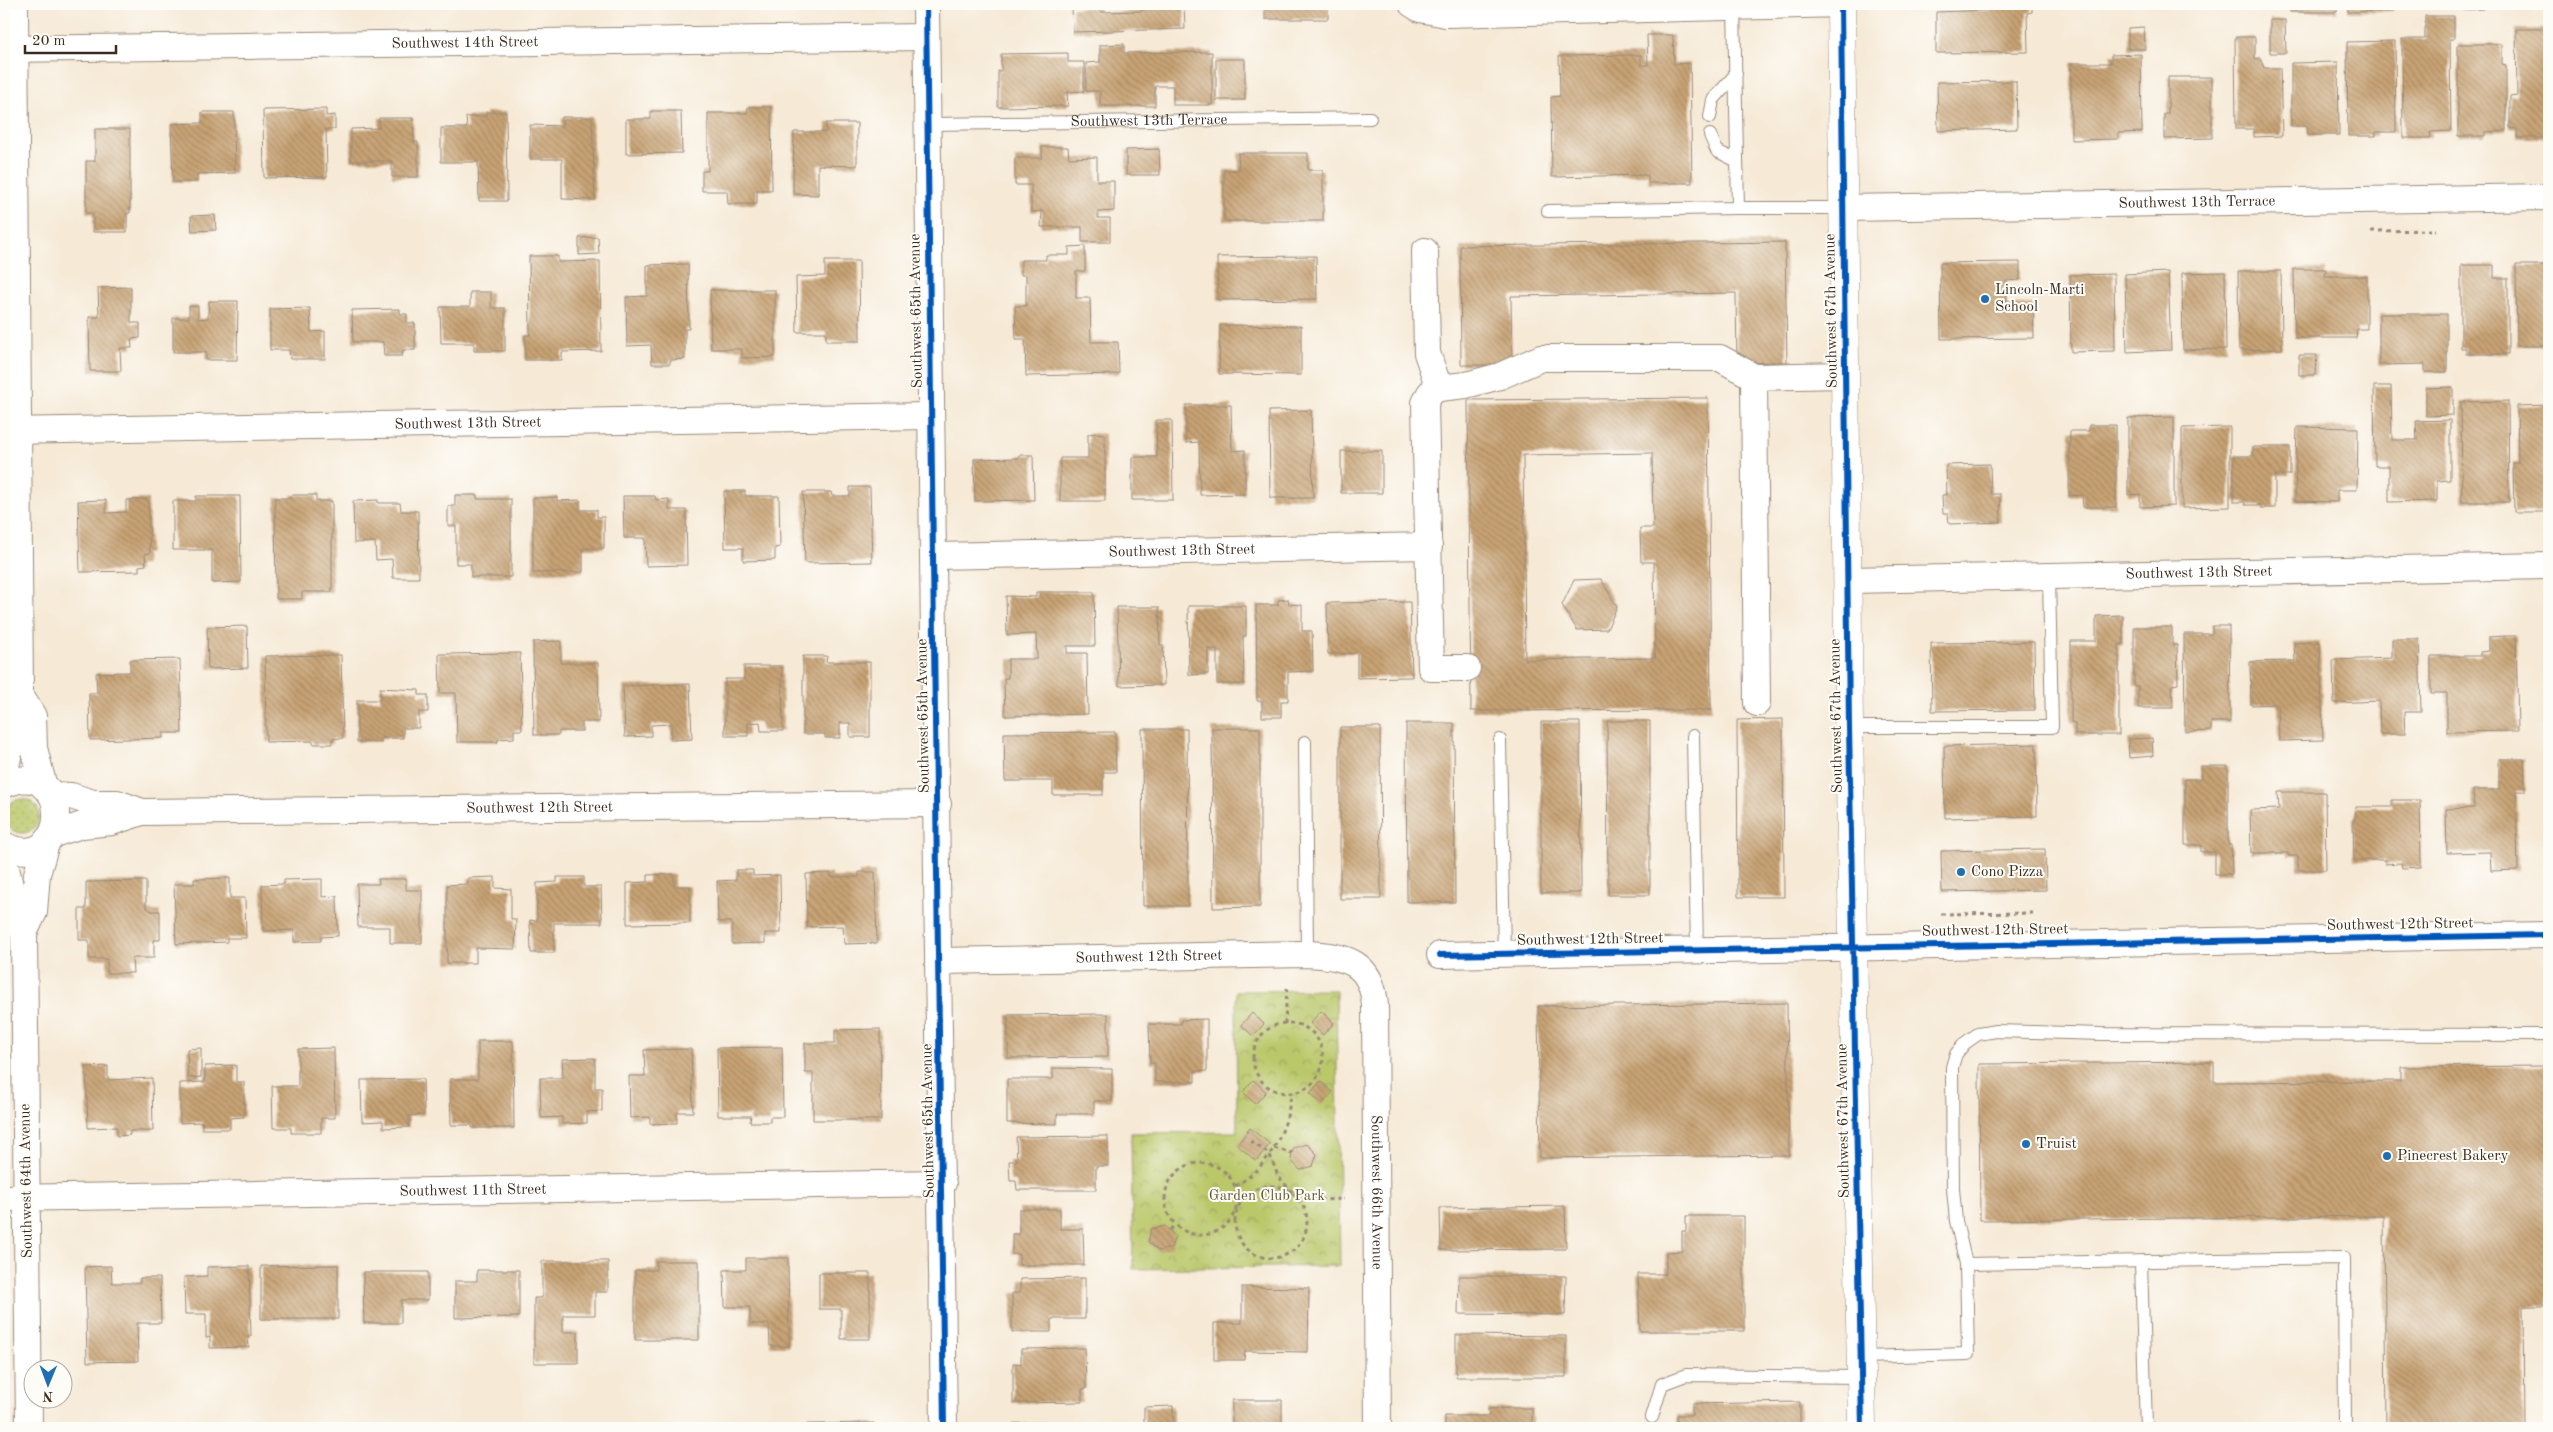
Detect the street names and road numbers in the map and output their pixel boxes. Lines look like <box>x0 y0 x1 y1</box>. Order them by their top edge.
street label: Southwest 14th Street <box>391 35 538 51</box>
street label: Southwest 13th Terrace <box>1070 112 1228 130</box>
street label: Southwest 13th Terrace <box>2118 194 2276 211</box>
street label: Southwest 65th Avenue <box>908 233 926 388</box>
street label: Southwest 67th Avenue <box>1823 233 1841 388</box>
street label: Southwest 13th Street <box>394 415 541 432</box>
street label: Southwest 13th Street <box>1108 542 1256 560</box>
street label: Southwest 13th Street <box>2125 564 2273 582</box>
street label: Southwest 65th Avenue <box>915 638 933 793</box>
street label: Southwest 67th Avenue <box>1828 638 1846 793</box>
street label: Southwest 12th Street <box>466 800 613 816</box>
street label: Southwest 12th Street <box>2327 916 2473 934</box>
street label: Southwest 12th Street <box>1922 922 2068 940</box>
street label: Southwest 12th Street <box>1517 931 1663 949</box>
street label: Southwest 12th Street <box>1075 948 1223 966</box>
street label: Southwest 65th Avenue <box>920 1043 938 1198</box>
street label: Southwest 67th Avenue <box>1835 1043 1853 1198</box>
street label: Southwest 64th Avenue <box>18 1103 36 1258</box>
street label: Southwest 66th Avenue <box>1368 1115 1384 1270</box>
street label: Southwest 11th Street <box>399 1182 546 1199</box>

